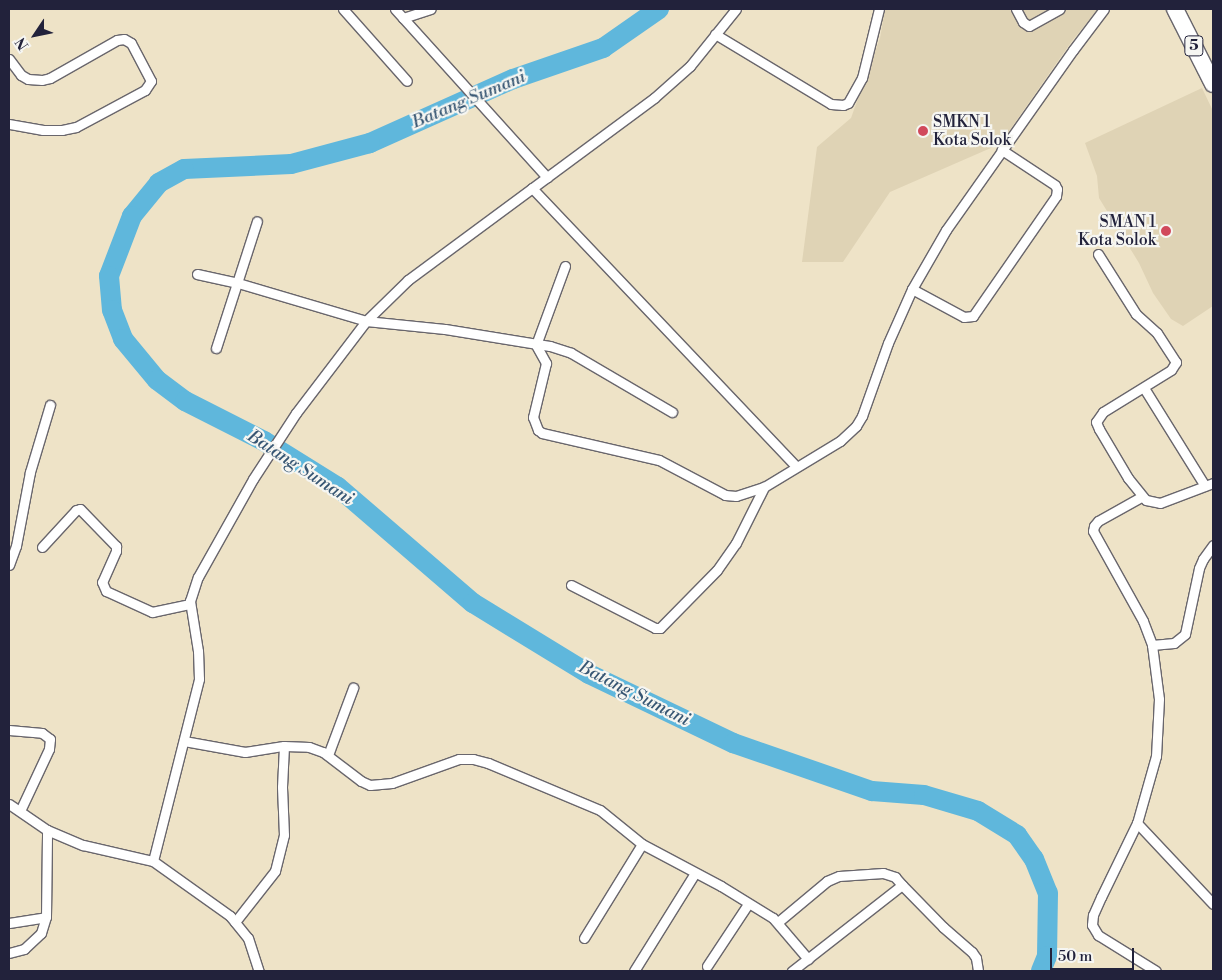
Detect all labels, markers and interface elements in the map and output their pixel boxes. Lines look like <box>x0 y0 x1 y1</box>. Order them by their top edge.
north arrow <box>10 10 60 60</box>
text: N <box>12 34 33 53</box>
road number: 5 <box>1184 34 1204 58</box>
water label: Batang Sumani <box>409 66 529 134</box>
place label: SMKN 1 Kota Solok <box>933 112 1011 150</box>
marker: SMKN 1 Kota Solok <box>917 125 929 137</box>
place label: SMAN 1 Kota Solok <box>1078 212 1156 250</box>
marker: SMAN 1 Kota Solok <box>1160 225 1172 237</box>
water label: Batang Sumani <box>243 426 357 510</box>
water label: Batang Sumani <box>575 657 693 731</box>
scale bar <box>1052 938 1136 970</box>
text: 50 m <box>1058 947 1092 966</box>

